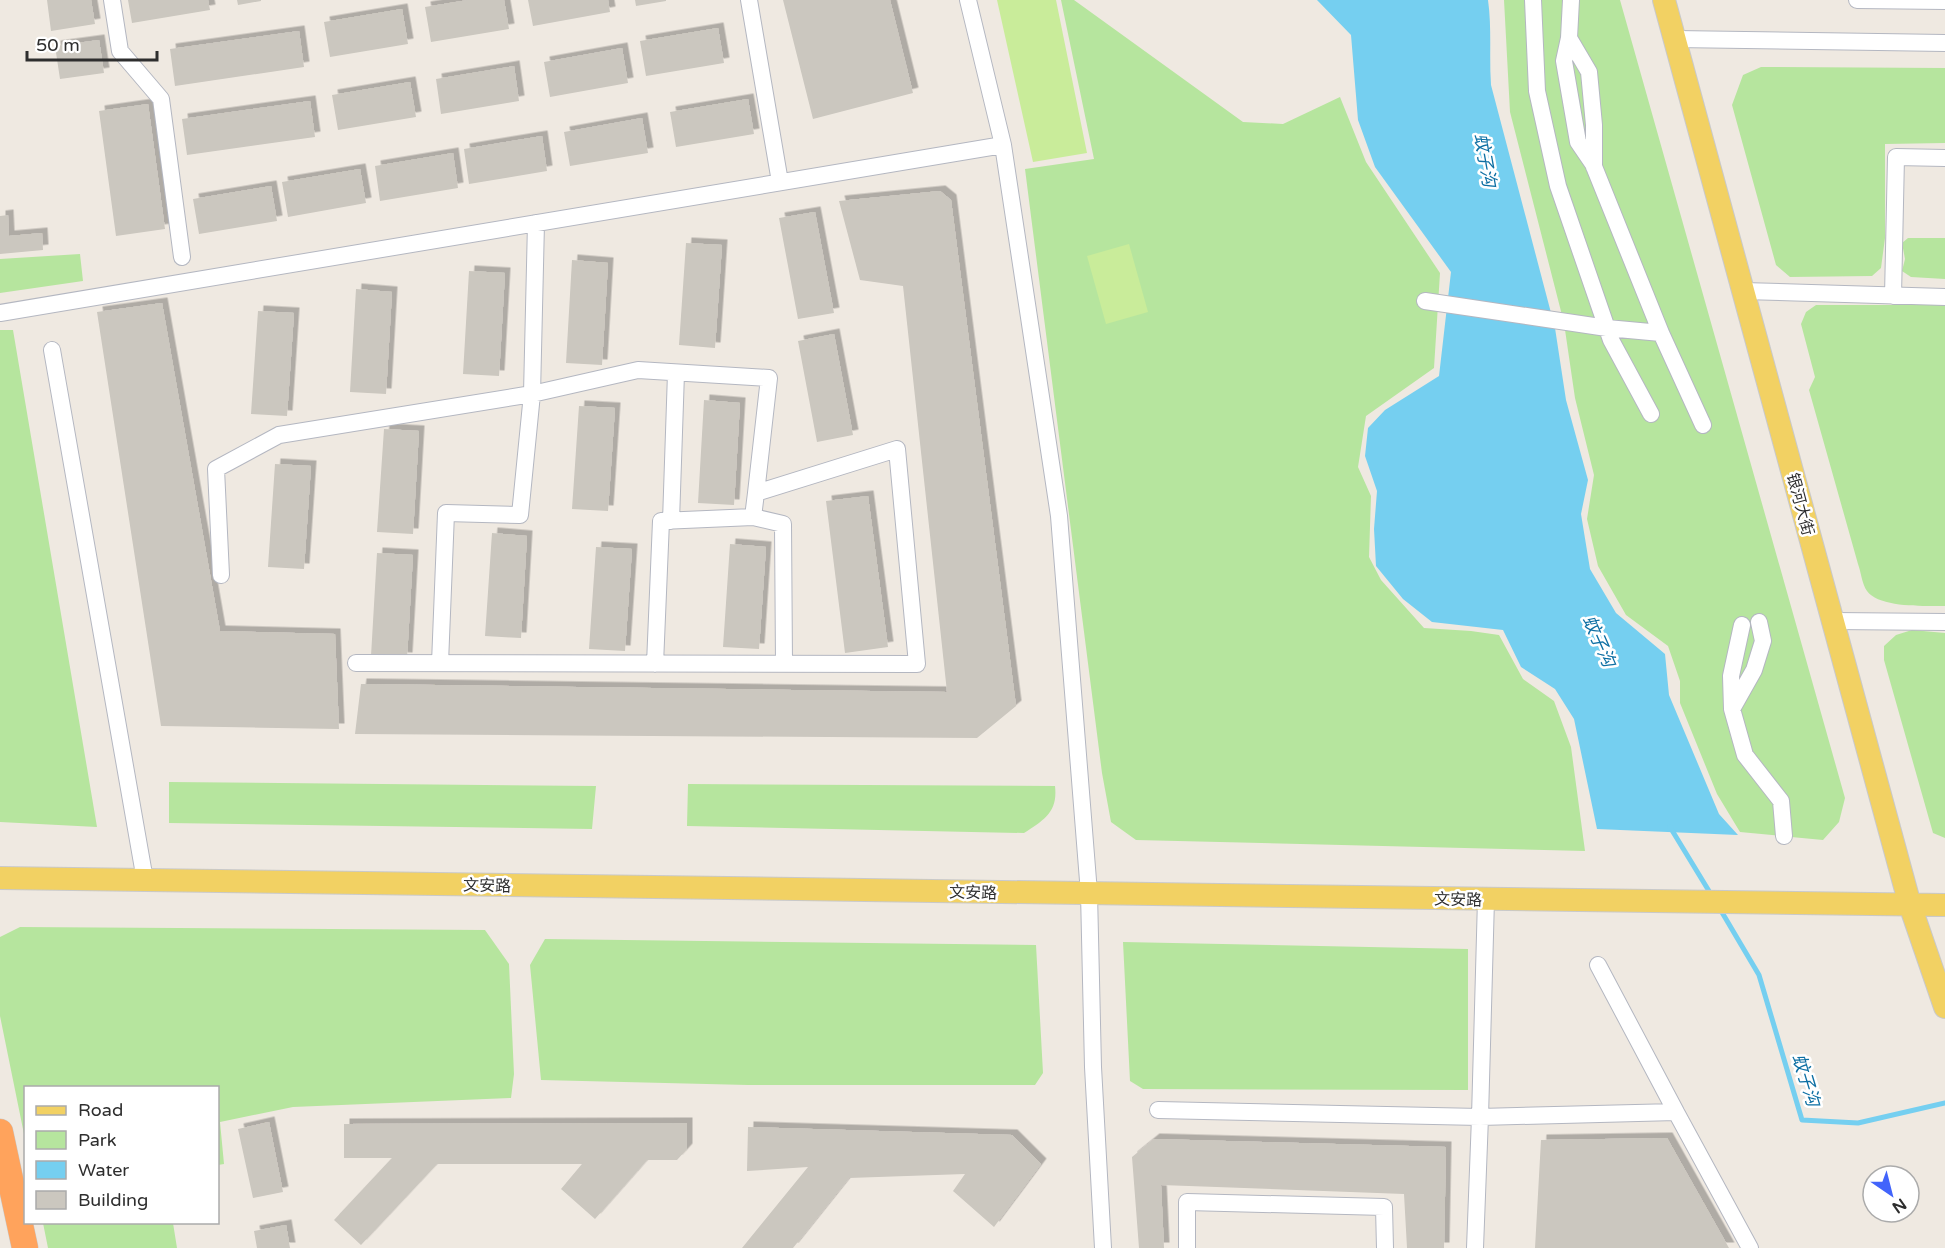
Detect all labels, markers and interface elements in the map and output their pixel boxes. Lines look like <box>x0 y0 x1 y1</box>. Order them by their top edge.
scale bar <box>27 24 158 62</box>
text: 50 m <box>36 34 80 56</box>
water label: 蚊子沟 <box>1469 132 1501 190</box>
street label: 银河大街 <box>1782 471 1818 538</box>
water label: 蚊子沟 <box>1578 612 1621 672</box>
street label: 文安路 <box>463 876 511 896</box>
street label: 文安路 <box>949 883 997 903</box>
street label: 文安路 <box>1434 890 1482 910</box>
water label: 蚊子沟 <box>1788 1051 1825 1111</box>
legend <box>24 1086 219 1224</box>
text: Road <box>78 1099 123 1121</box>
text: Park <box>78 1129 117 1151</box>
text: Water <box>78 1159 129 1181</box>
north arrow <box>1861 1164 1921 1224</box>
text: Building <box>78 1189 148 1211</box>
text: N <box>1888 1194 1910 1217</box>

